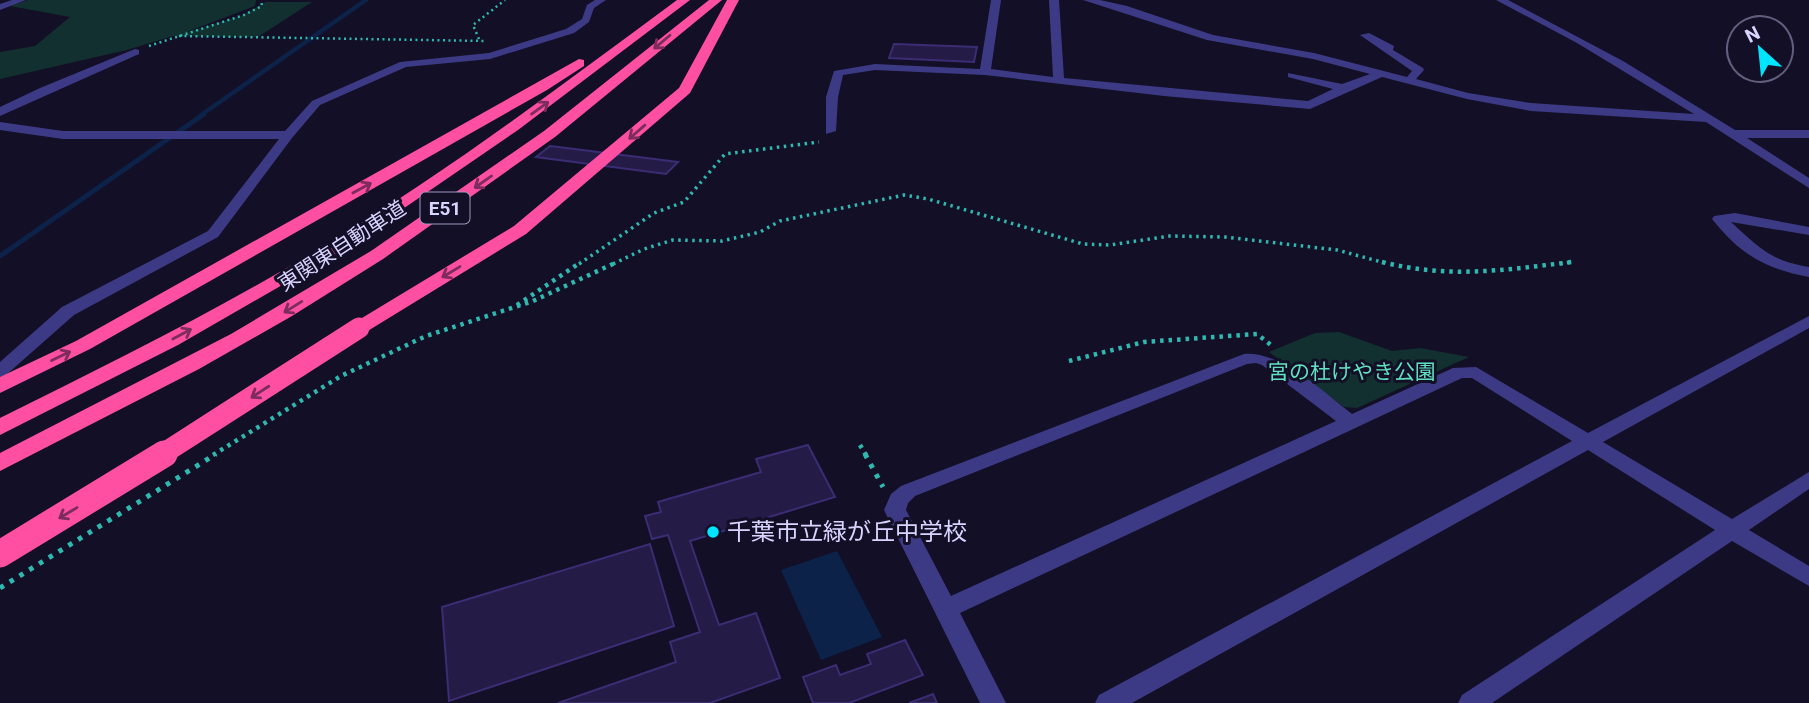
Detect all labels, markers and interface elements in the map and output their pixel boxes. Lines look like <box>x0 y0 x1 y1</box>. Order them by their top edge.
north arrow <box>1725 14 1795 84</box>
text: N <box>1741 21 1764 48</box>
one-way arrow <box>653 34 671 50</box>
one-way arrow <box>530 100 549 115</box>
one-way arrow <box>628 124 646 140</box>
one-way arrow <box>474 175 493 189</box>
one-way arrow <box>351 181 372 194</box>
road number: E51 <box>420 192 470 224</box>
street label: 東関東自動車道 <box>274 196 410 296</box>
one-way arrow <box>442 265 462 279</box>
one-way arrow <box>283 300 303 314</box>
one-way arrow <box>172 327 192 341</box>
one-way arrow <box>50 348 71 362</box>
park label: 宮の杜けやき公園 <box>1268 360 1436 384</box>
one-way arrow <box>251 385 271 399</box>
one-way arrow <box>58 506 78 520</box>
place label: 千葉市立緑が丘中学校 <box>727 518 967 546</box>
marker: 千葉市立緑が丘中学校 <box>705 524 721 540</box>

